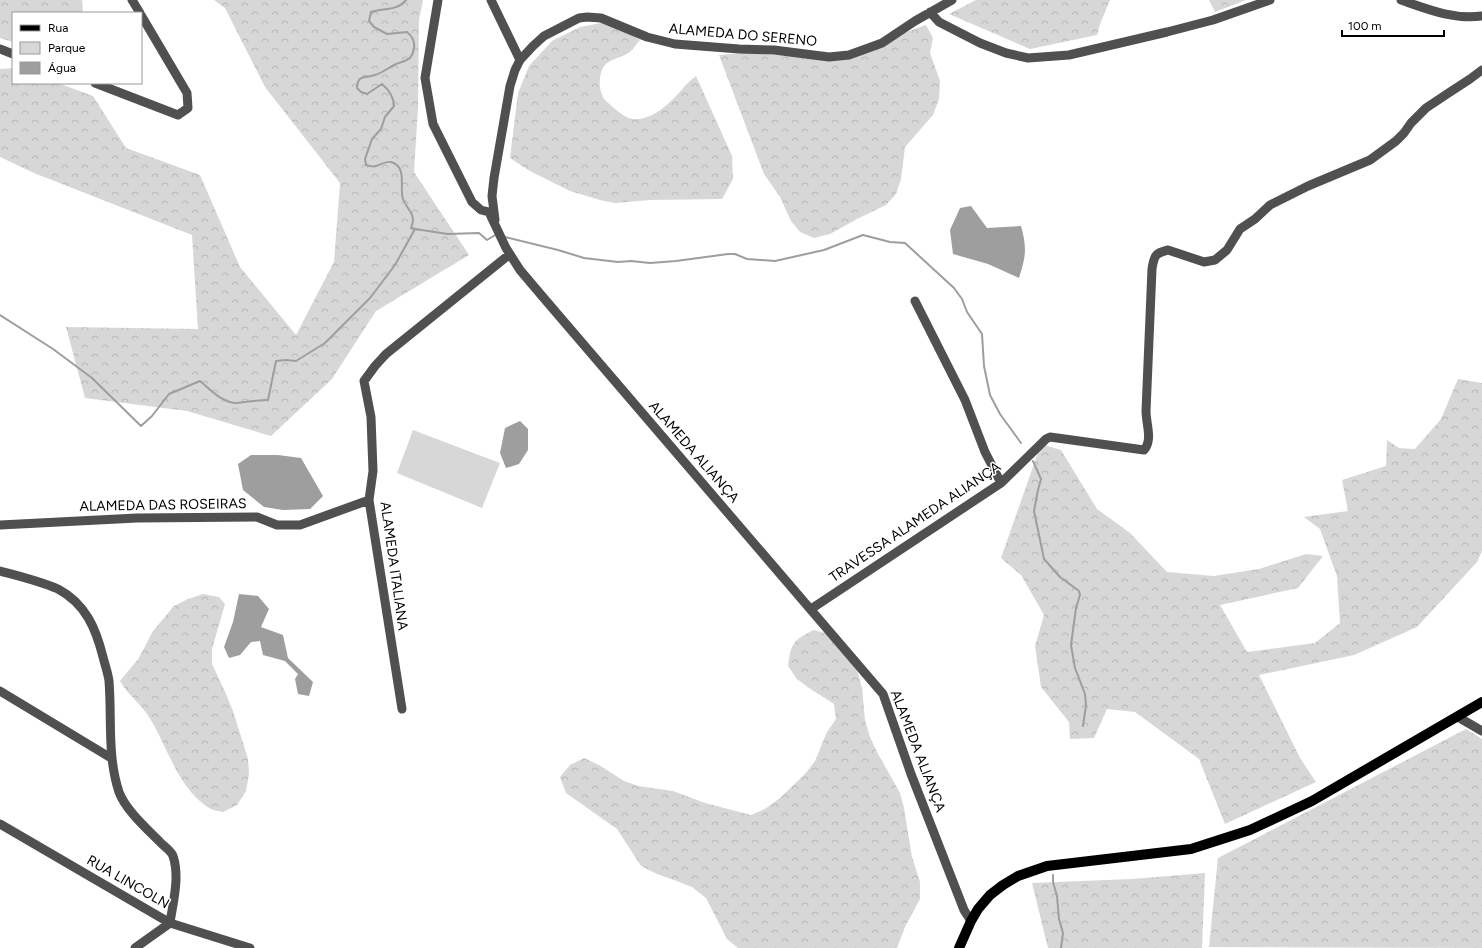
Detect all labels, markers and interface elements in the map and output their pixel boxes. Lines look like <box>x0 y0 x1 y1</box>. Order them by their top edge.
legend <box>12 12 142 84</box>
scale bar <box>1342 12 1444 38</box>
text: 100 m <box>1348 19 1382 33</box>
street label: ALAMEDA DO SERENO <box>668 20 818 50</box>
text: Rua <box>48 21 68 35</box>
text: Parque <box>48 41 86 55</box>
text: Água <box>48 61 76 75</box>
street label: ALAMEDA ALIANÇA <box>645 398 743 507</box>
street label: TRAVESSA ALAMEDA ALIANÇA <box>826 458 1004 586</box>
street label: ALAMEDA DAS ROSEIRAS <box>79 495 247 515</box>
street label: ALAMEDA ITALIANA <box>377 501 412 632</box>
street label: ALAMEDA ALIANÇA <box>887 688 949 815</box>
street label: RUA LINCOLN <box>84 851 172 913</box>

